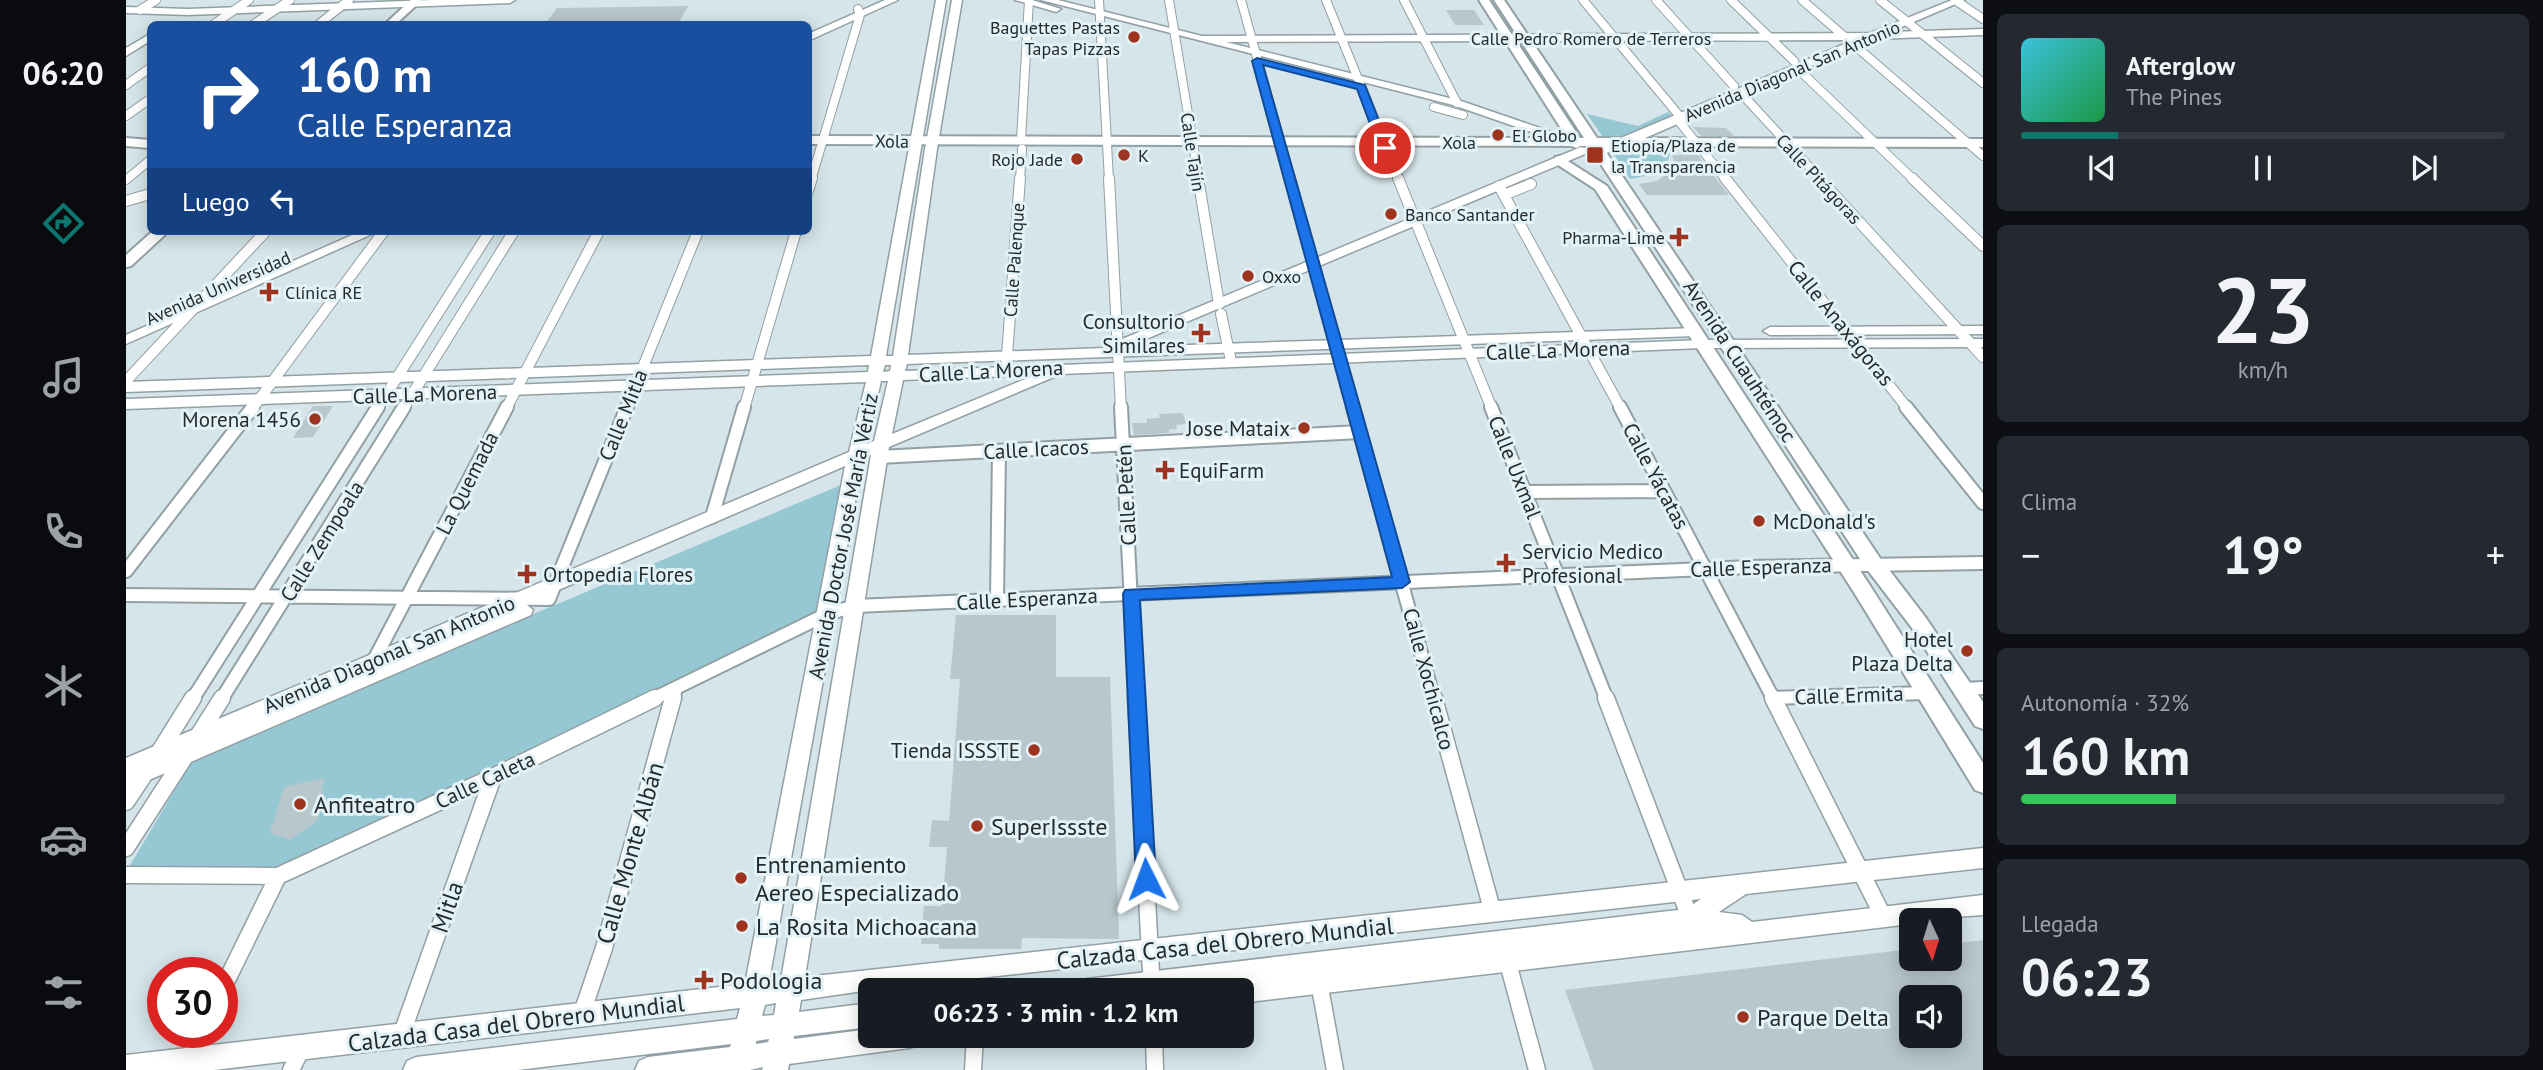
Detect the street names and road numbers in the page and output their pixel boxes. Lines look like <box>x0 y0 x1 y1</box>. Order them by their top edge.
street label: Avenida Diagonal San Antonio <box>1681 15 1903 127</box>
street label: Calle Pedro Romero de Terreros <box>1471 27 1711 50</box>
street label: Calle Tajín <box>1175 111 1211 193</box>
street label: Xola <box>875 129 909 153</box>
street label: Calle Pitágoras <box>1771 129 1867 229</box>
street label: Xola <box>1442 131 1476 154</box>
street label: Calle Palenque <box>999 202 1029 318</box>
street label: Avenida Universidad <box>142 246 294 330</box>
street label: Calle Anaxágoras <box>1782 255 1900 391</box>
street label: Avenida Cuauhtémoc <box>1677 275 1803 447</box>
street label: Calle La Morena <box>1485 334 1631 366</box>
street label: Calle La Morena <box>918 354 1064 388</box>
street label: Calle Mitla <box>592 365 654 465</box>
street label: Calle La Morena <box>352 378 498 410</box>
street label: Avenida Doctor José María Vértiz <box>802 391 884 681</box>
street label: Calle Uxmal <box>1482 412 1548 522</box>
street label: Calle Yácatas <box>1617 418 1695 534</box>
street label: La Quemada <box>430 427 504 539</box>
street label: Calle Icacos <box>983 433 1089 465</box>
street label: Calle Petén <box>1110 444 1142 546</box>
street label: Calle Zempoala <box>274 475 370 607</box>
street label: Calle Esperanza <box>1690 551 1832 583</box>
street label: Calle Esperanza <box>956 582 1098 616</box>
street label: Avenida Diagonal San Antonio <box>259 589 519 719</box>
street label: Calle Xochicalco <box>1397 605 1461 753</box>
street label: Calle Ermita <box>1794 680 1904 710</box>
street label: Calle Caleta <box>431 745 539 815</box>
street label: Calle Monte Albán <box>589 759 671 947</box>
street label: Mitla <box>424 877 470 937</box>
street label: Calzada Casa del Obrero Mundial <box>1055 910 1395 976</box>
street label: Calzada Casa del Obrero Mundial <box>346 987 686 1059</box>

